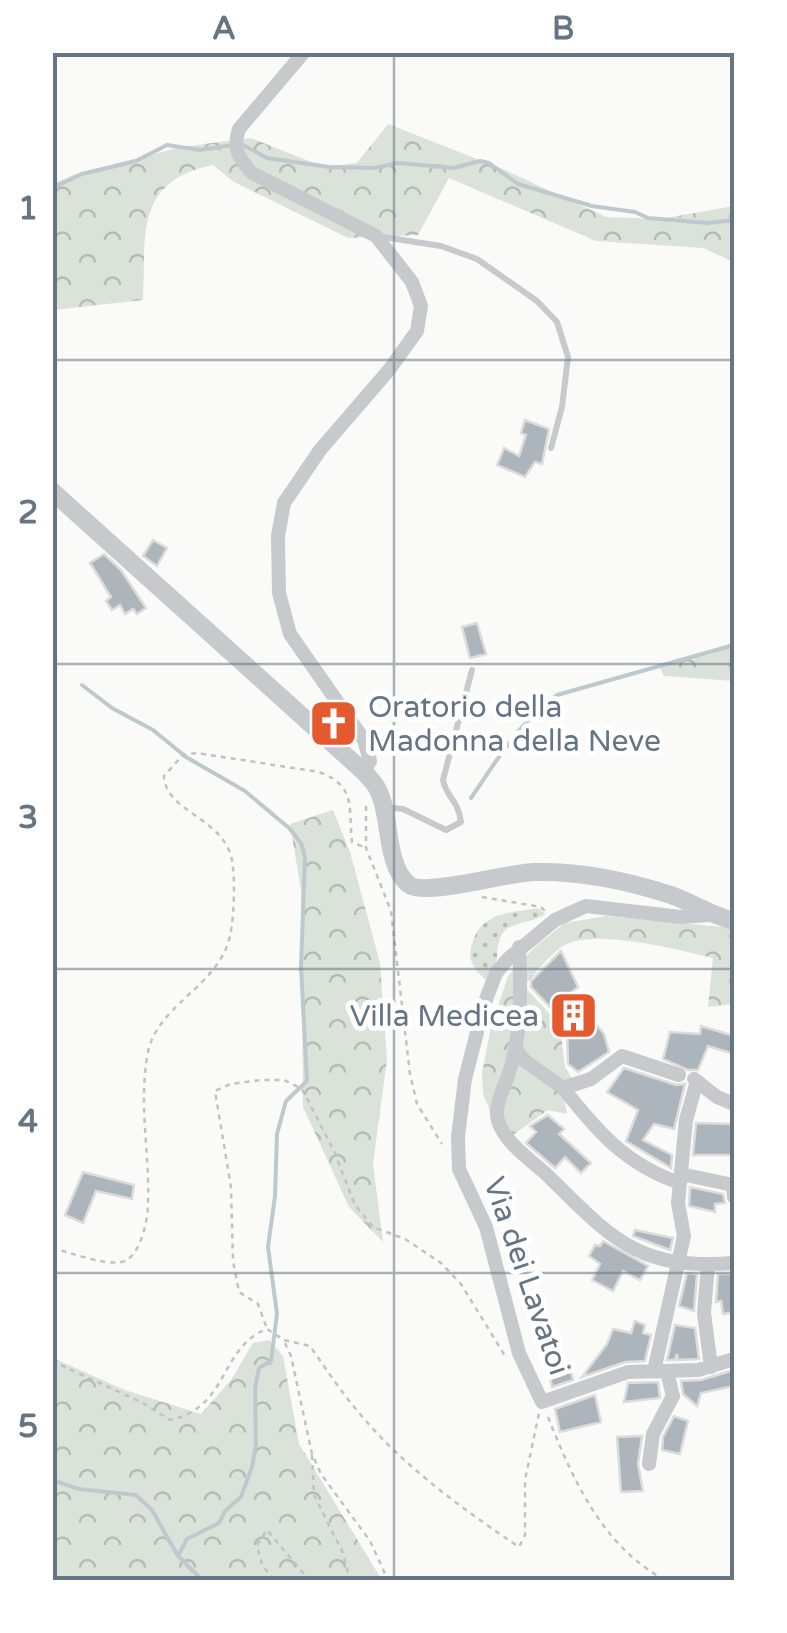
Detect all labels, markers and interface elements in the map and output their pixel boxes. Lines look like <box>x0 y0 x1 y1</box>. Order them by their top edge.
text: A <box>212 10 236 48</box>
text: B <box>552 10 574 48</box>
text: 1 <box>18 190 38 228</box>
text: 2 <box>18 494 38 532</box>
place label: Oratorio della Madonna della Neve <box>368 689 661 760</box>
church icon: Oratorio della Madonna della Neve <box>307 698 359 750</box>
text: 3 <box>18 799 38 837</box>
building icon: Villa Medicea <box>548 990 600 1042</box>
place label: Villa Medicea <box>350 998 539 1035</box>
text: 4 <box>18 1103 38 1141</box>
street label: Via dei Lavatoi <box>475 1172 578 1380</box>
text: 5 <box>18 1408 38 1446</box>

